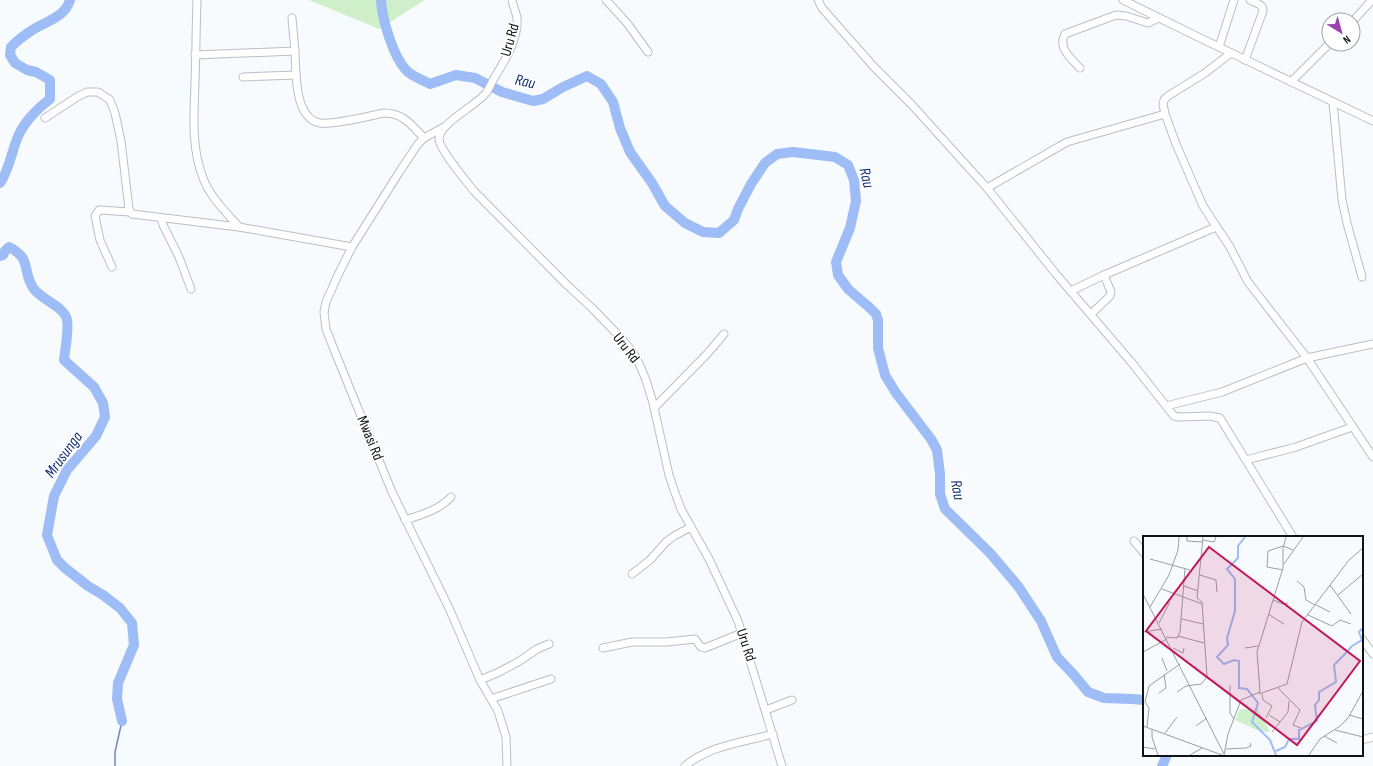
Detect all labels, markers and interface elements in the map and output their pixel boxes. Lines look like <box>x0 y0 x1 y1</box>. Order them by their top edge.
north arrow <box>1321 12 1361 52</box>
street label: Uru Rd <box>496 21 524 59</box>
text: N <box>1340 33 1353 47</box>
water label: Rau <box>513 71 537 93</box>
water label: Rau <box>854 166 878 190</box>
street label: Uru Rd <box>608 329 644 367</box>
street label: Mwasi Rd <box>352 413 388 463</box>
water label: Mrusunga <box>41 428 87 482</box>
water label: Rau <box>946 478 968 502</box>
inset map <box>1143 536 1363 756</box>
street label: Uru Rd <box>732 626 760 664</box>

